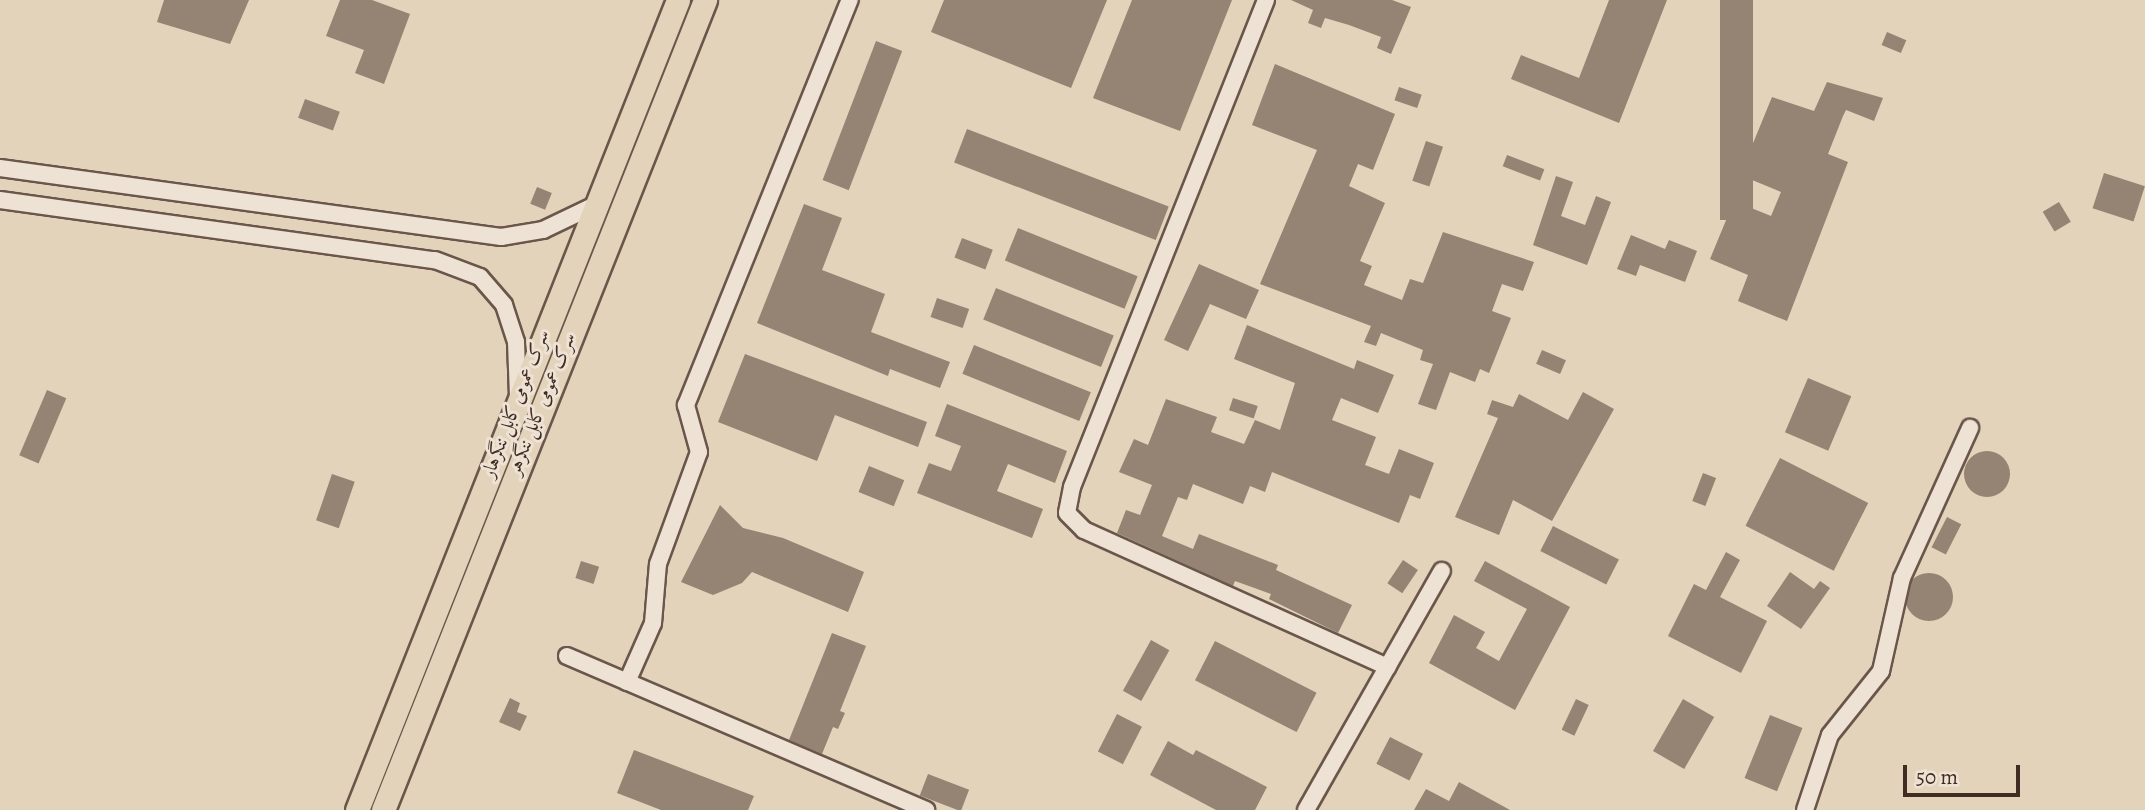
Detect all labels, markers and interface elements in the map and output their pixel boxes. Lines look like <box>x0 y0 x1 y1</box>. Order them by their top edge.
street label: سرک عمومی کابل ننگرهار <box>477 327 555 481</box>
street label: سرک عمومی کابل ننگرهر <box>503 330 581 478</box>
scale bar <box>1907 750 2024 794</box>
text: 50 m <box>1916 763 1958 791</box>

